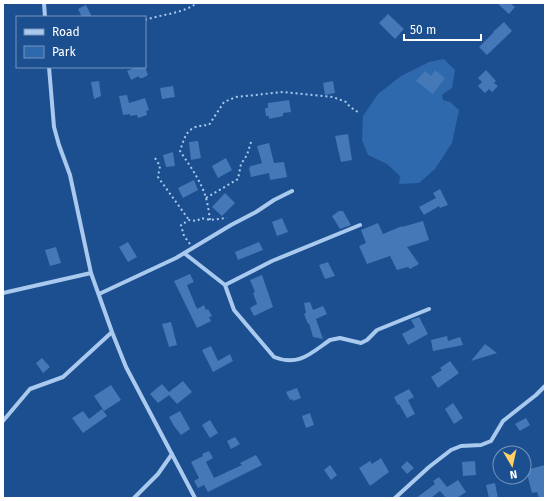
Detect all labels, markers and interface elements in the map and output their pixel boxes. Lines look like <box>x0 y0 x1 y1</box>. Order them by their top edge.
legend <box>16 16 146 68</box>
scale bar <box>404 16 481 42</box>
text: 50 m <box>410 23 436 37</box>
text: Road <box>52 25 80 39</box>
text: Park <box>52 45 76 59</box>
north arrow <box>492 445 532 485</box>
text: N <box>509 467 518 481</box>

